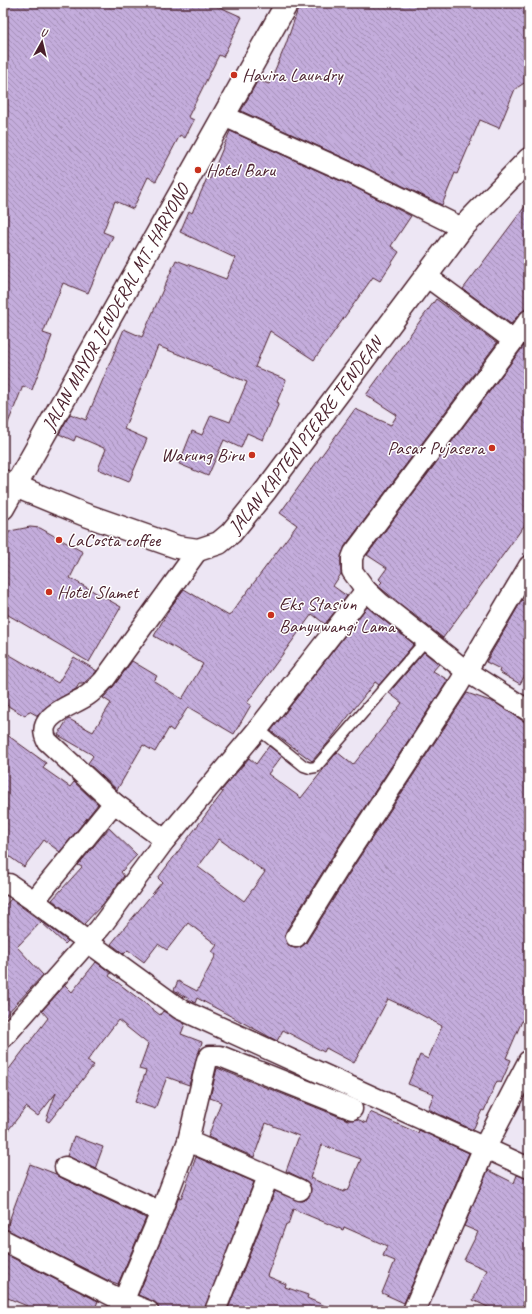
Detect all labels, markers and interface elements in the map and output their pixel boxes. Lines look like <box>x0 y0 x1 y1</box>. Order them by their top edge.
north arrow <box>22 22 62 62</box>
text: U <box>40 25 50 40</box>
place label: Havira Laundry <box>242 63 344 87</box>
marker: Havira Laundry <box>229 70 239 80</box>
place label: Hotel Baru <box>206 158 276 182</box>
marker: Hotel Baru <box>193 165 203 175</box>
street label: JALAN MAYOR JENDERAL MT. HARYONO <box>36 178 196 436</box>
street label: JALAN KAPTEN PIERRE TENDEAN <box>223 330 390 539</box>
place label: Pasar Pujasera <box>387 436 486 460</box>
place label: Warung Biru <box>161 443 245 467</box>
marker: Pasar Pujasera <box>487 443 497 453</box>
marker: Warung Biru <box>247 450 257 460</box>
place label: LaCosta coffee <box>67 528 162 552</box>
marker: LaCosta coffee <box>54 535 64 545</box>
place label: Hotel Slamet <box>57 580 140 604</box>
marker: Hotel Slamet <box>44 587 54 597</box>
place label: Eks Stasiun Banyuwangi Lama <box>279 592 397 638</box>
marker: Eks Stasiun Banyuwangi Lama <box>266 610 276 620</box>

